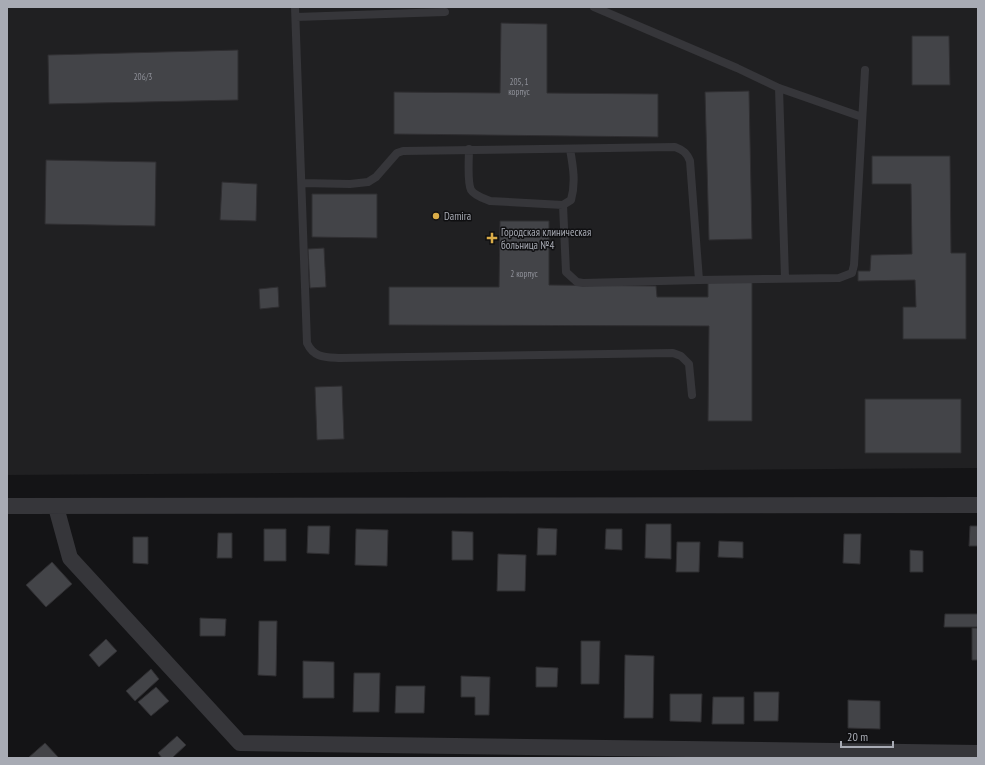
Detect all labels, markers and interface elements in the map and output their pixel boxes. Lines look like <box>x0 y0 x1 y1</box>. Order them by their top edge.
house number: 206/3 <box>134 71 152 82</box>
house number: 205, 1 корпус <box>508 76 531 97</box>
place label: Damira <box>444 209 471 223</box>
marker: Damira <box>431 211 441 221</box>
place label: Городская клиническая больница №4 <box>501 225 591 252</box>
marker: Городская клиническая больница №4 <box>486 232 498 244</box>
house number: 2 корпус <box>510 268 539 279</box>
scale bar <box>841 723 893 749</box>
text: 20 m <box>847 729 868 744</box>

